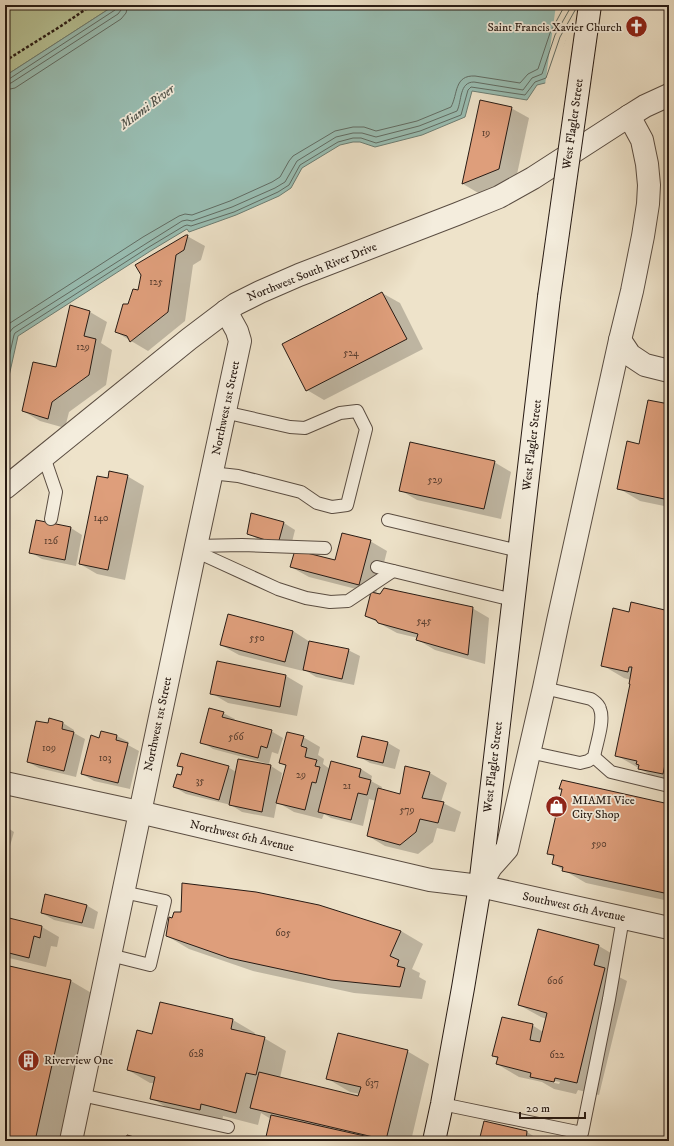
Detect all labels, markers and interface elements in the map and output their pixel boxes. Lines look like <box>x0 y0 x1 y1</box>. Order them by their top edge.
church icon: Saint Francis Xavier Church <box>624 14 650 40</box>
place label: Saint Francis Xavier Church <box>487 20 623 35</box>
street label: West Flagler Street <box>559 77 587 171</box>
water label: Miami River <box>116 80 179 133</box>
house number: 19 <box>482 127 490 139</box>
street label: Northwest South River Drive <box>245 239 379 305</box>
house number: 125 <box>149 276 163 288</box>
house number: 129 <box>76 341 90 353</box>
house number: 524 <box>343 347 359 359</box>
street label: Northwest 1st Street <box>209 359 243 457</box>
street label: West Flagler Street <box>519 398 545 492</box>
house number: 529 <box>428 474 442 486</box>
house number: 140 <box>94 512 108 524</box>
house number: 126 <box>44 535 59 547</box>
house number: 545 <box>416 615 432 627</box>
house number: 550 <box>249 632 265 644</box>
street label: Northwest 1st Street <box>141 675 175 773</box>
street label: West Flagler Street <box>480 720 506 814</box>
house number: 566 <box>228 731 244 743</box>
house number: 109 <box>42 742 56 754</box>
house number: 103 <box>99 752 112 764</box>
house number: 29 <box>296 769 306 781</box>
house number: 35 <box>196 775 204 787</box>
house number: 21 <box>343 780 352 792</box>
place label: MIAMI Vice City Shop <box>572 793 635 822</box>
shop icon: MIAMI Vice City Shop <box>543 794 569 820</box>
house number: 579 <box>399 804 415 816</box>
street label: Northwest 6th Avenue <box>188 817 296 855</box>
house number: 590 <box>591 838 607 850</box>
street label: Southwest 6th Avenue <box>521 889 627 925</box>
house number: 605 <box>275 927 291 939</box>
house number: 606 <box>547 975 564 987</box>
building icon: Riverview One <box>16 1047 42 1073</box>
house number: 628 <box>188 1048 204 1060</box>
house number: 622 <box>549 1049 565 1061</box>
place label: Riverview One <box>44 1053 113 1068</box>
house number: 637 <box>365 1077 379 1089</box>
scale bar <box>520 1094 585 1120</box>
text: 20 m <box>526 1101 550 1116</box>

